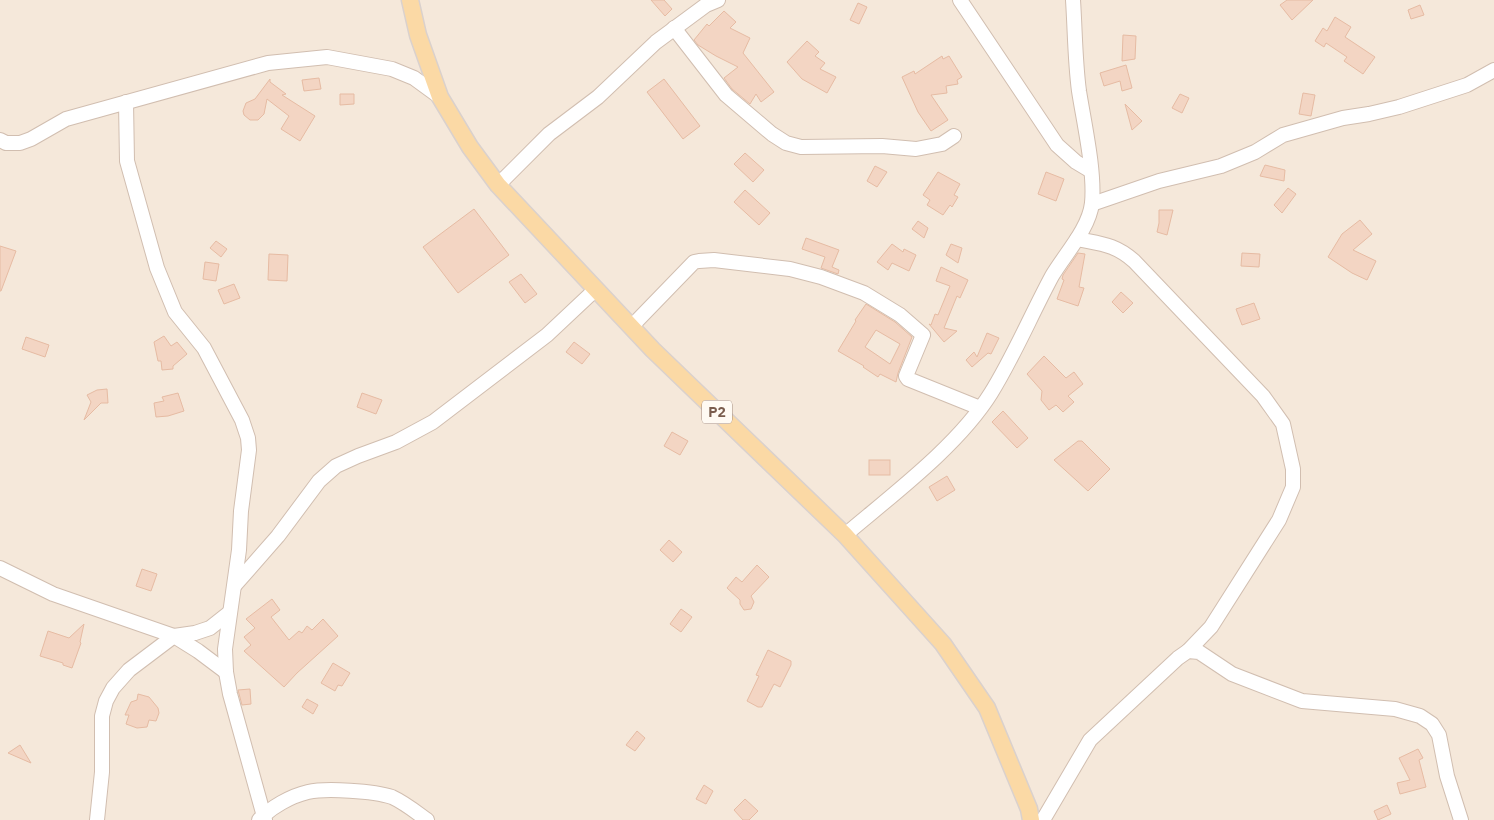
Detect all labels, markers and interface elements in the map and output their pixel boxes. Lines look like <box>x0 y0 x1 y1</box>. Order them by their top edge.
road number: P2 <box>702 401 732 424</box>

